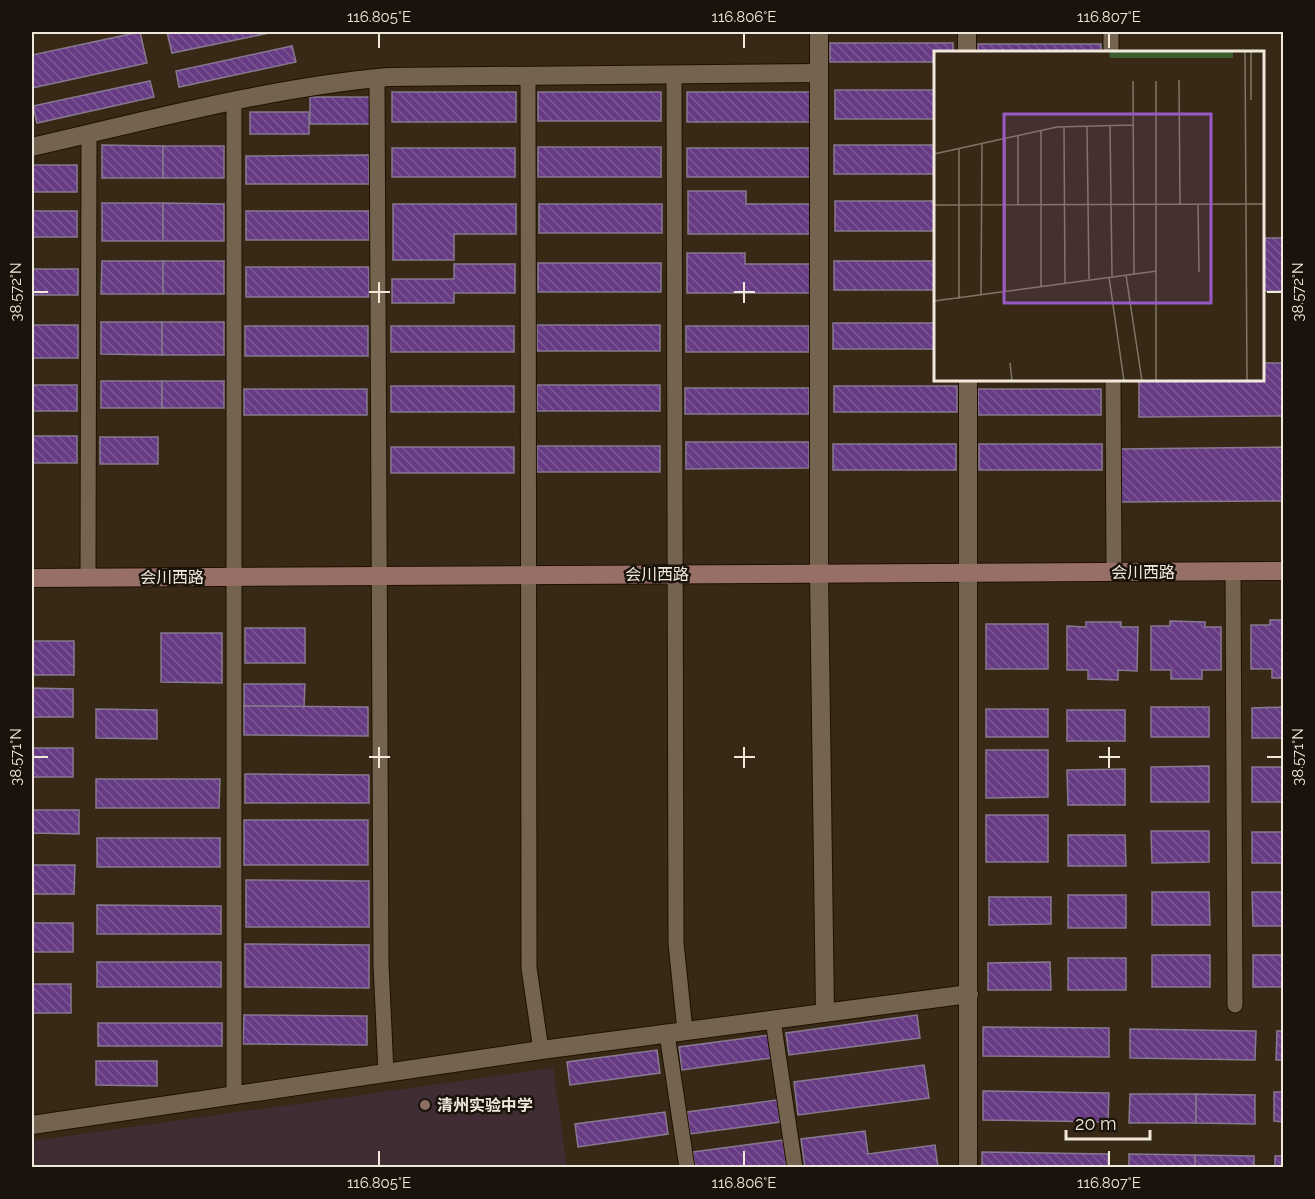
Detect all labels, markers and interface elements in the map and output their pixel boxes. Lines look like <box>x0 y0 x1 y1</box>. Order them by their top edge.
text: 116.805°E <box>347 8 411 26</box>
text: 116.806°E <box>712 8 776 26</box>
text: 116.807°E <box>1077 8 1141 26</box>
inset map <box>934 51 1264 381</box>
text: 38.572°N <box>7 262 25 322</box>
text: 38.572°N <box>1289 262 1307 322</box>
street label: 会川西路 <box>1111 563 1175 582</box>
street label: 会川西路 <box>625 565 689 584</box>
street label: 会川西路 <box>140 568 204 587</box>
text: 38.571°N <box>7 728 25 786</box>
text: 38.571°N <box>1289 728 1307 786</box>
place label: 清州实验中学 <box>437 1096 533 1115</box>
marker: 清州实验中学 <box>418 1098 432 1112</box>
scale bar <box>1066 1103 1150 1141</box>
text: 20 m <box>1075 1113 1117 1134</box>
text: 116.805°E <box>347 1174 411 1192</box>
text: 116.806°E <box>712 1174 776 1192</box>
text: 116.807°E <box>1077 1174 1141 1192</box>

